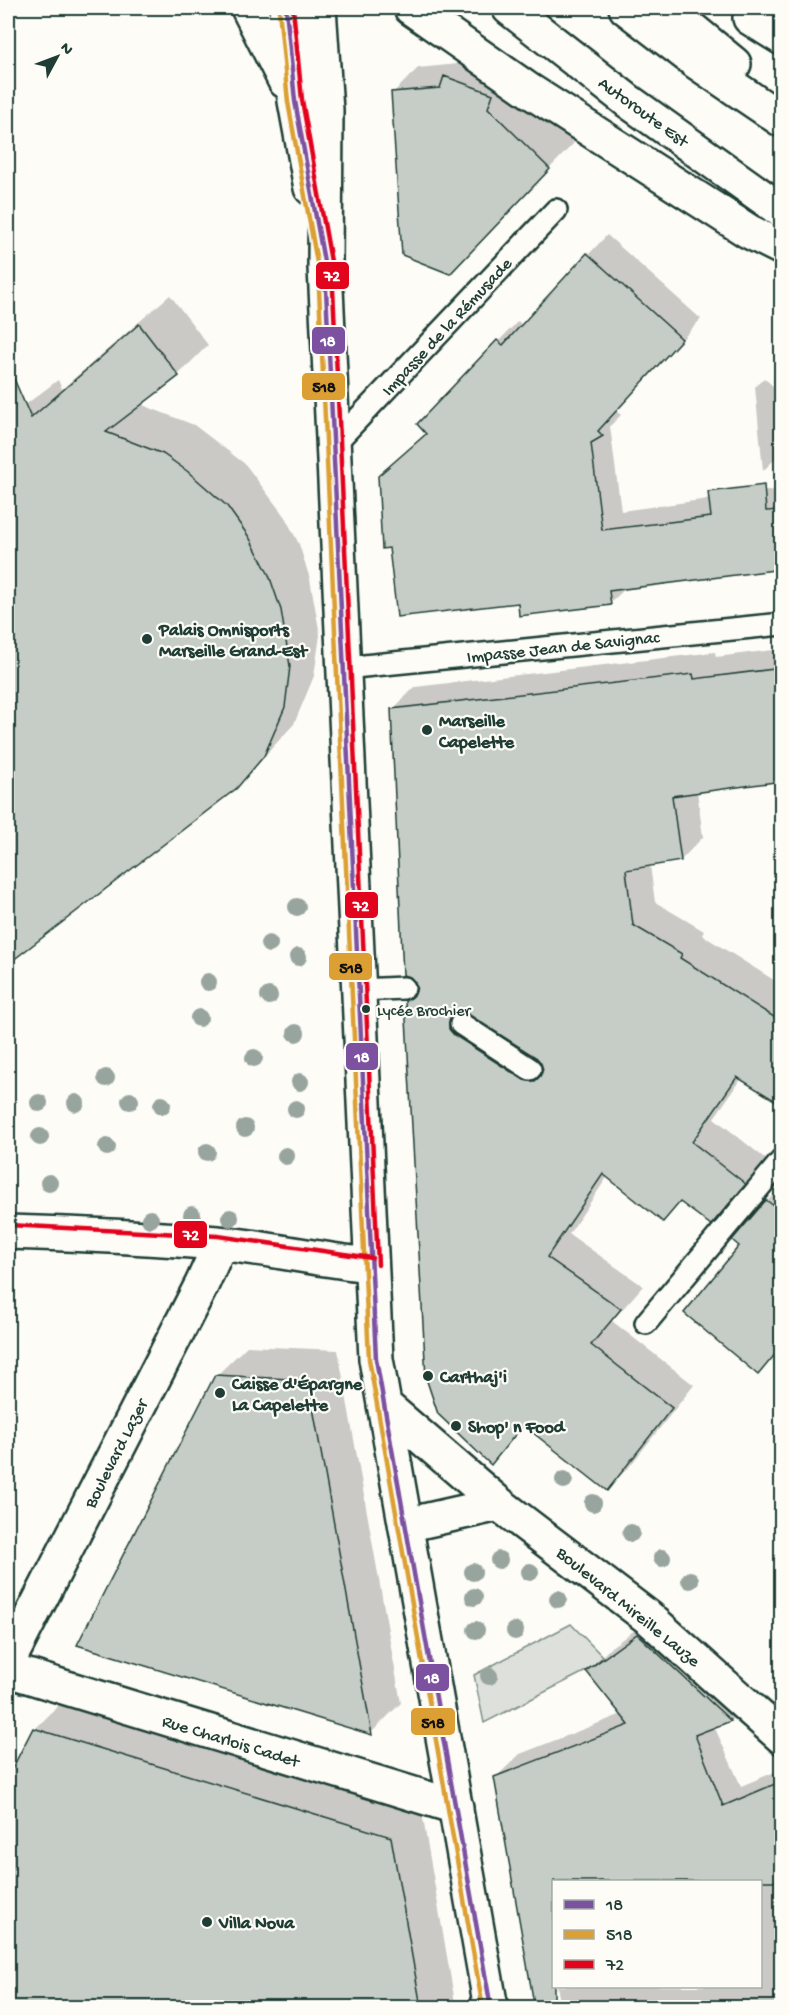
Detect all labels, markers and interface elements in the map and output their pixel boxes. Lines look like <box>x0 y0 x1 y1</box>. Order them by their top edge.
north arrow <box>27 27 87 87</box>
text: N <box>55 39 77 60</box>
street label: Autoroute Est <box>593 73 693 154</box>
street label: Impasse de la Rémusade <box>378 254 518 401</box>
line badge: 72 <box>315 261 350 290</box>
text: 72 <box>323 269 340 288</box>
line badge: 18 <box>311 326 346 355</box>
text: 18 <box>319 334 336 353</box>
line badge: 518 <box>301 372 346 401</box>
text: 518 <box>312 380 336 399</box>
place label: Palais Omnisports Marseille Grand-Est <box>158 621 308 663</box>
street label: Impasse Jean de Savignac <box>466 628 661 669</box>
marker: Palais Omnisports Marseille Grand-Est <box>140 632 154 646</box>
place label: Marseille Capelette <box>438 712 515 754</box>
marker: Marseille Capelette <box>420 723 434 737</box>
line badge: 72 <box>344 891 379 919</box>
text: 72 <box>352 899 369 918</box>
line badge: 518 <box>328 952 373 981</box>
text: 518 <box>339 961 363 980</box>
marker: Lycée Brochier <box>360 1003 372 1015</box>
place label: Lycée Brochier <box>377 1003 471 1022</box>
line badge: 18 <box>345 1042 379 1071</box>
text: 18 <box>353 1050 370 1069</box>
line badge: 72 <box>173 1220 208 1249</box>
text: 72 <box>182 1228 199 1247</box>
place label: Carthaj'i <box>439 1368 507 1389</box>
marker: Carthaj'i <box>421 1369 435 1383</box>
place label: Caisse d'Épargne La Capelette <box>231 1374 363 1417</box>
marker: Caisse d'Épargne La Capelette <box>213 1386 227 1400</box>
street label: Boulevard Lazer <box>80 1395 154 1513</box>
place label: Shop' n Food <box>468 1418 567 1439</box>
marker: Shop' n Food <box>449 1419 463 1433</box>
street label: Boulevard Mireille Lauze <box>550 1543 704 1673</box>
line badge: 18 <box>415 1663 450 1692</box>
text: 18 <box>423 1671 440 1690</box>
line badge: 518 <box>410 1707 456 1736</box>
street label: Rue Charlois Cadet <box>159 1712 303 1774</box>
text: 518 <box>421 1716 445 1735</box>
legend <box>552 1880 762 1988</box>
text: 18 <box>605 1896 623 1917</box>
place label: Villa Nova <box>218 1914 295 1935</box>
marker: Villa Nova <box>200 1915 214 1929</box>
text: 518 <box>606 1926 633 1947</box>
text: 72 <box>605 1956 624 1977</box>

